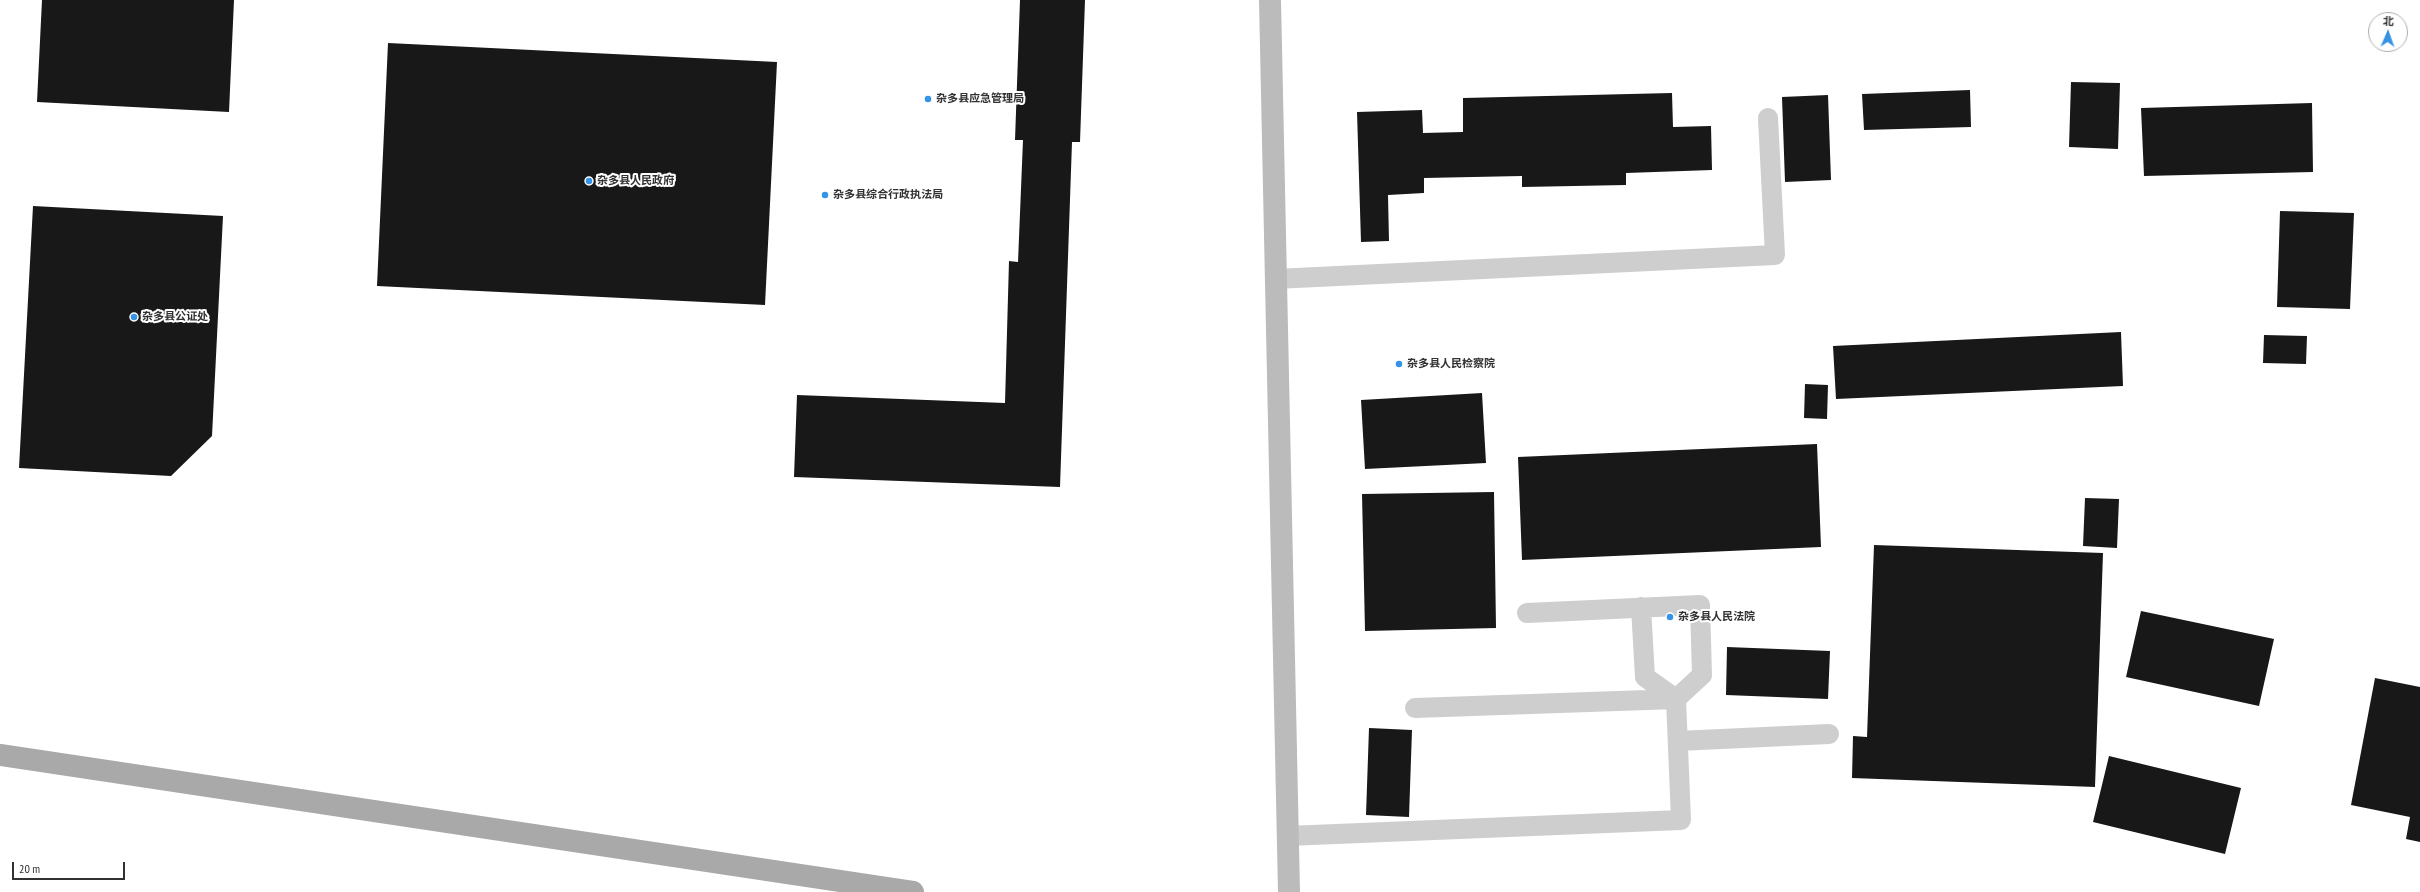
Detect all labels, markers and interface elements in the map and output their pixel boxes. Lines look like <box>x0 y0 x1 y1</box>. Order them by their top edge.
north arrow <box>2368 12 2408 52</box>
text: 北 <box>2383 14 2394 28</box>
place label: 杂多县应急管理局 <box>936 92 1024 106</box>
marker: 杂多县应急管理局 <box>923 94 933 104</box>
place label: 杂多县人民政府 <box>597 174 674 188</box>
marker: 杂多县人民政府 <box>584 176 594 186</box>
place label: 杂多县综合行政执法局 <box>833 188 943 202</box>
marker: 杂多县综合行政执法局 <box>820 190 830 200</box>
place label: 杂多县公证处 <box>142 310 208 324</box>
marker: 杂多县公证处 <box>129 312 139 322</box>
place label: 杂多县人民检察院 <box>1407 357 1495 371</box>
marker: 杂多县人民检察院 <box>1394 359 1404 369</box>
place label: 杂多县人民法院 <box>1678 610 1755 624</box>
marker: 杂多县人民法院 <box>1665 612 1675 622</box>
scale bar <box>14 854 127 880</box>
text: 20 m <box>19 861 40 876</box>

